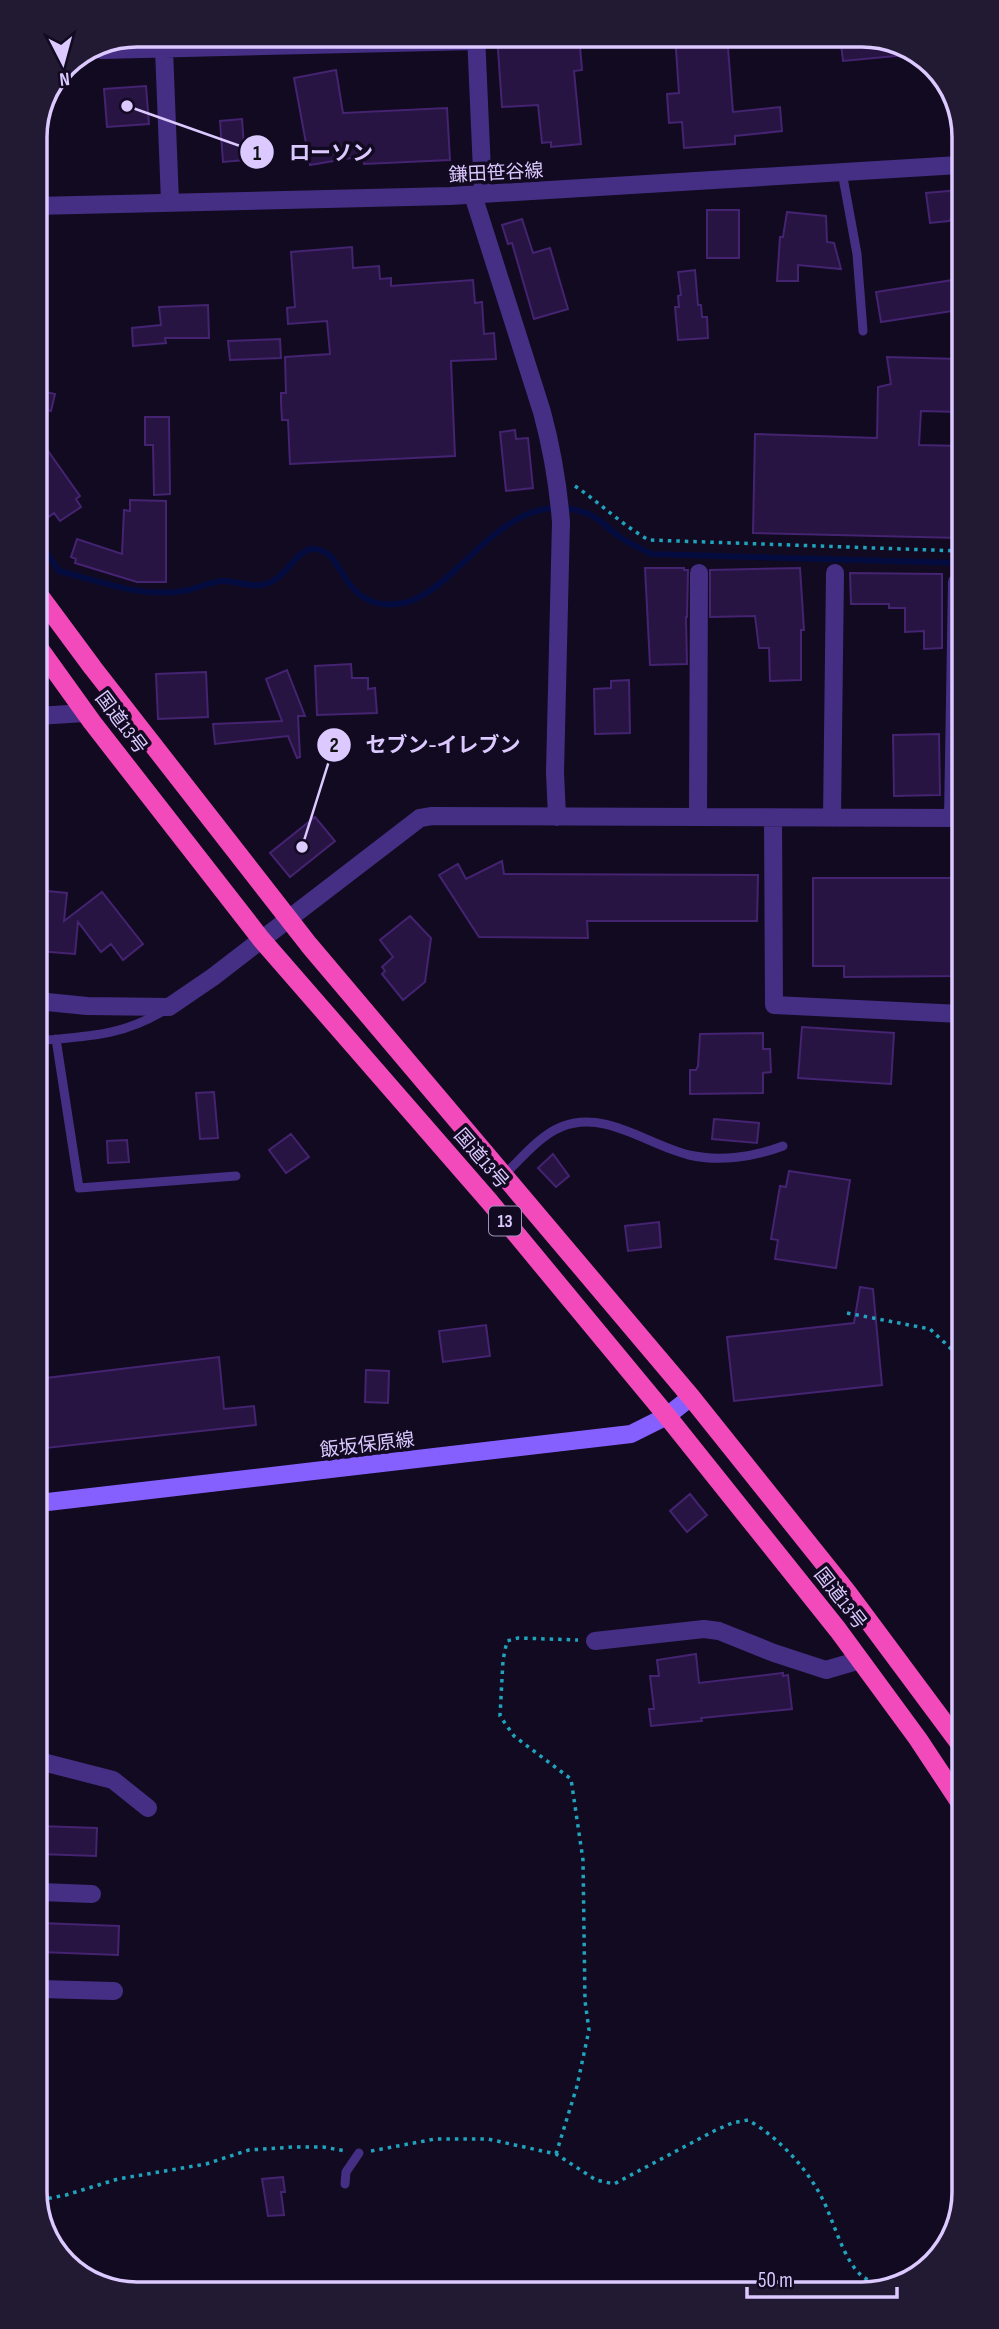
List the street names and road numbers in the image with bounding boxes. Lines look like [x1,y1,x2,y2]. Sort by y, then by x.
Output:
street label: 鎌田笹谷線 [448,160,544,187]
street label: 国道13号 [90,687,152,758]
street label: 国道13号 [449,1124,513,1194]
road number: 13 [489,1206,521,1236]
street label: 飯坂保原線 [319,1428,416,1463]
street label: 国道13号 [809,1564,871,1634]

